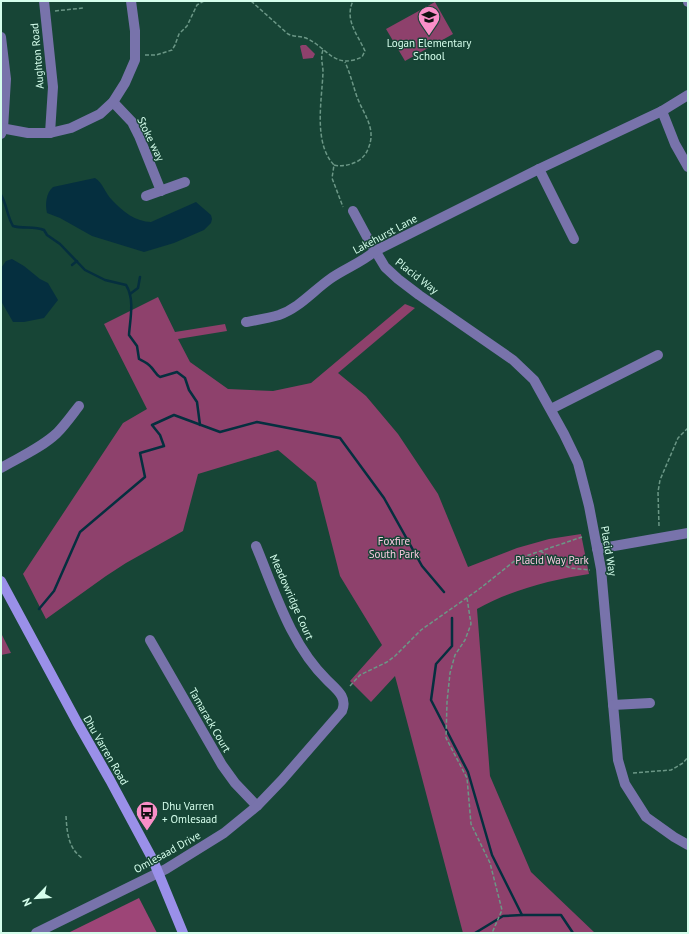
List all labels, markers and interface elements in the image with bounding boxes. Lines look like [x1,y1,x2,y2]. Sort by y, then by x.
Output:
school or university icon: Logan Elementary School [416,4,442,37]
street label: Aughton Road [27,22,47,90]
place label: Logan Elementary School [387,36,472,63]
street label: Stoke way [134,115,168,164]
street label: Lakehurst Lane [350,211,420,257]
street label: Placid Way [393,255,442,298]
street label: Placid Way [598,525,620,578]
park label: Foxfire South Park [369,534,420,561]
street label: Meadowridge Court [267,552,317,642]
park label: Placid Way Park [515,553,589,567]
street label: Tamarack Court [186,685,234,755]
street label: Dhu Varren Road [80,713,132,787]
bus stop icon: Dhu Varren + Omlesaad [134,799,160,832]
place label: Dhu Varren + Omlesaad [162,799,217,826]
street label: Omlesaad Drive [131,828,203,876]
north arrow [16,878,56,918]
text: N [19,896,35,908]

